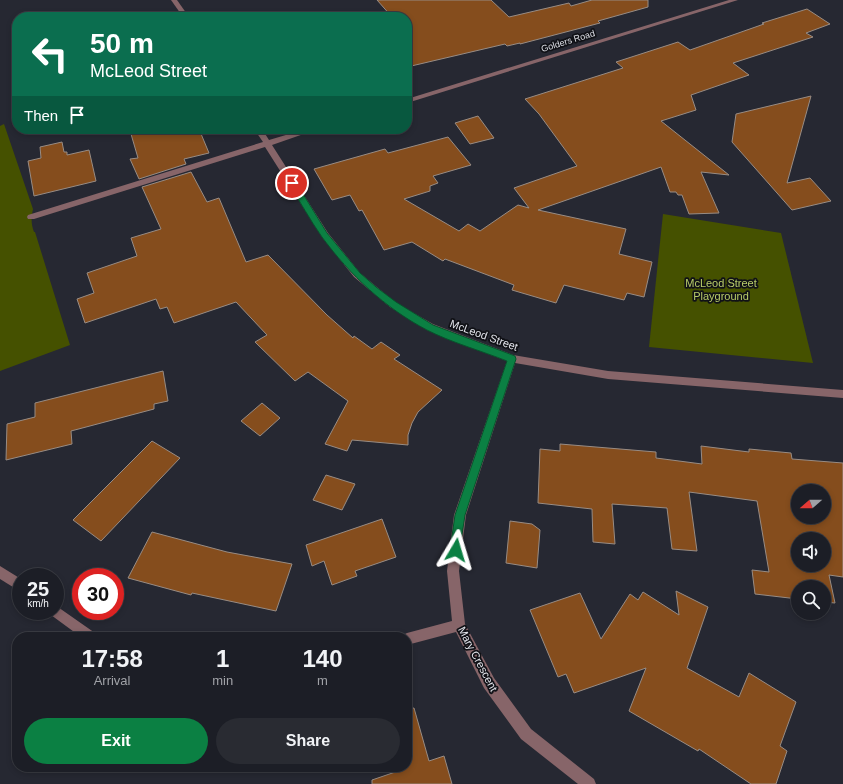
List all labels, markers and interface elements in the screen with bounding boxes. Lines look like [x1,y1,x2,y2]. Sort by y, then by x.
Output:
icon: left [24,28,76,80]
text: 50 m [90,28,154,59]
street label: Golders Road [540,28,596,54]
text: McLeod Street [90,61,207,81]
icon: arrive [66,104,88,126]
text: Then [24,107,58,124]
pin [275,166,309,200]
icon: arrive [281,172,303,194]
park label: McLeod Street Playground [685,277,757,302]
street label: McLeod Street [448,317,520,353]
north arrow [791,484,831,524]
map controls [791,484,831,620]
position arrow [435,529,477,571]
button: sound [791,532,831,572]
speed limit sign: 30 [72,568,124,620]
text: 25 [27,578,49,600]
button: search [791,580,831,620]
text: km/h [27,598,49,609]
street label: Mary Crescent [456,625,500,693]
text: 17:58 [81,645,143,672]
text: 1 [216,645,229,672]
text: 140 [303,645,343,672]
text: Arrival [94,673,131,688]
text: min [212,673,233,688]
text: m [317,673,328,688]
button: Exit [24,718,208,764]
button: Share [216,718,400,764]

